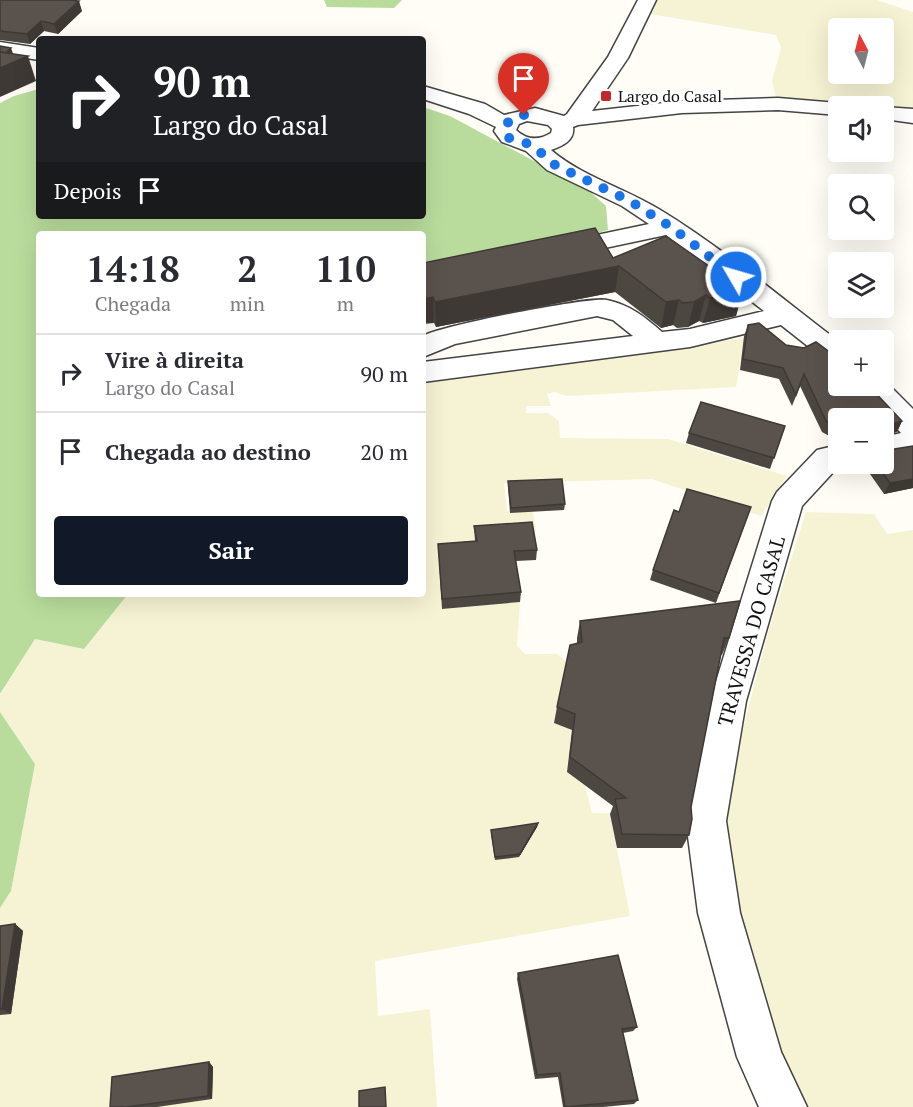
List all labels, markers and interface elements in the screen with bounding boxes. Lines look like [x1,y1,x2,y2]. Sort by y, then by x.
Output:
north arrow [828,18,894,84]
map controls [828,18,894,474]
text: 90 m [153,53,251,109]
pin [498,53,549,115]
icon: right [54,60,132,138]
icon: arrive [507,62,540,95]
place label: Largo do Casal [618,85,722,107]
marker: Largo do Casal [599,89,613,103]
button: sound [828,96,894,162]
text: Largo do Casal [153,107,328,143]
icon: arrive [133,174,166,207]
button: search [828,174,894,240]
text: Depois [54,176,121,205]
text: 14:18 [86,245,180,292]
text: 2 [237,245,258,292]
text: 110 [315,245,376,292]
position arrow [704,245,768,309]
button: layers [828,252,894,318]
text: Chegada [95,290,171,317]
text: min [230,290,265,317]
text: m [337,290,354,317]
button: + [828,330,894,396]
text: Vire à direita [105,345,244,374]
icon: right [54,357,87,390]
text: 90 m [360,359,408,388]
text: Largo do Casal [105,374,235,401]
button: − [828,408,894,474]
icon: arrive [54,435,87,468]
text: Chegada ao destino [105,437,311,466]
text: 20 m [360,437,408,466]
button: Sair [54,516,408,585]
street label: TRAVESSA DO CASAL [711,533,791,729]

